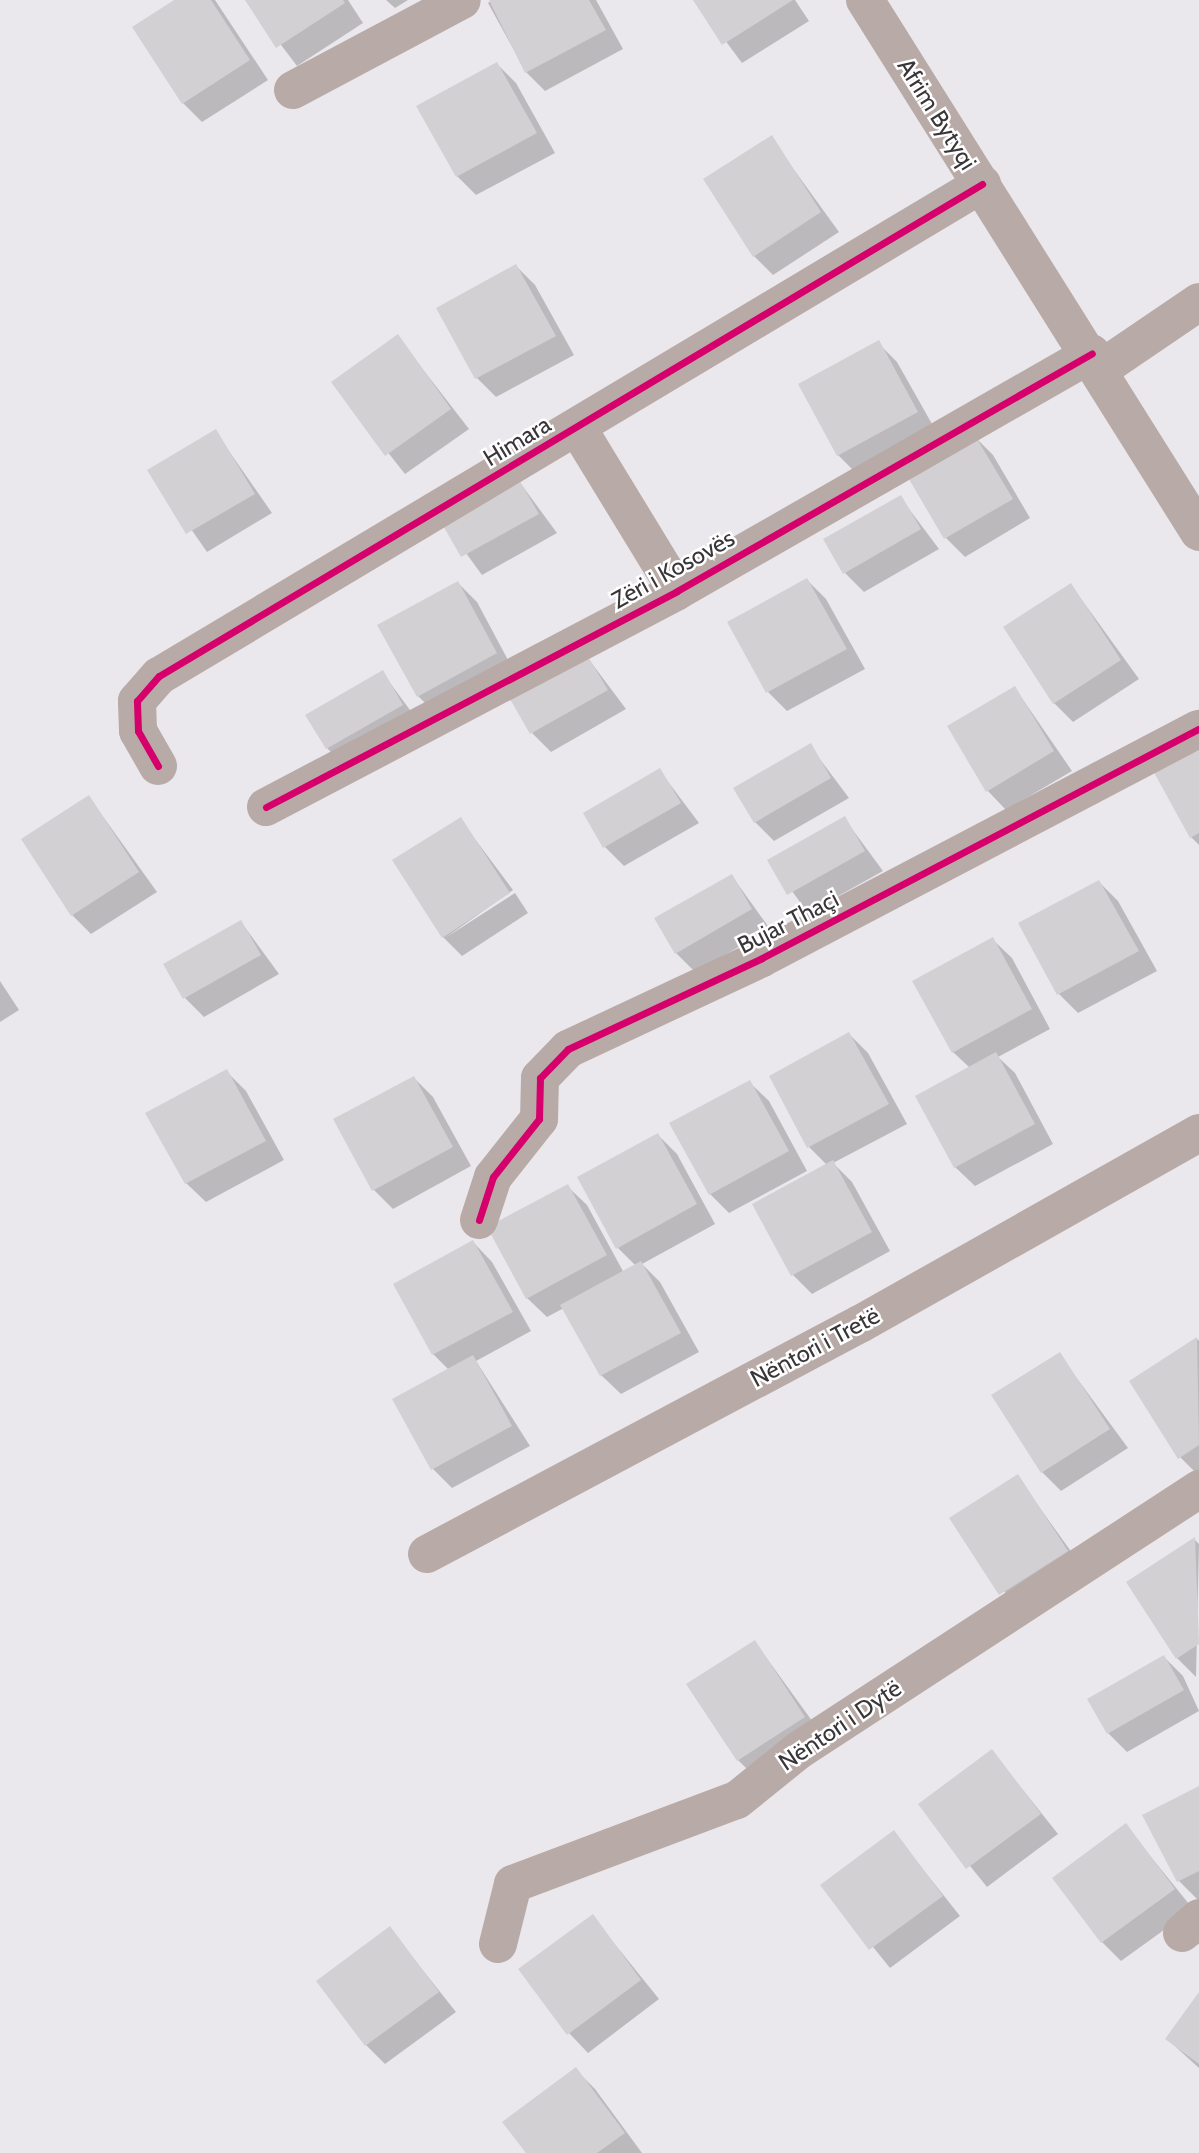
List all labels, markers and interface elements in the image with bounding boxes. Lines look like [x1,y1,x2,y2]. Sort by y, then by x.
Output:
street label: Afrim Bytyqi [891,53,983,175]
street label: Himara [478,410,556,472]
street label: Zëri i Kosovës [607,523,739,615]
street label: Bujar Thaçi [733,884,843,960]
street label: Nëntori i Tretë [745,1301,885,1393]
street label: Nëntori i Dytë [773,1673,907,1777]

